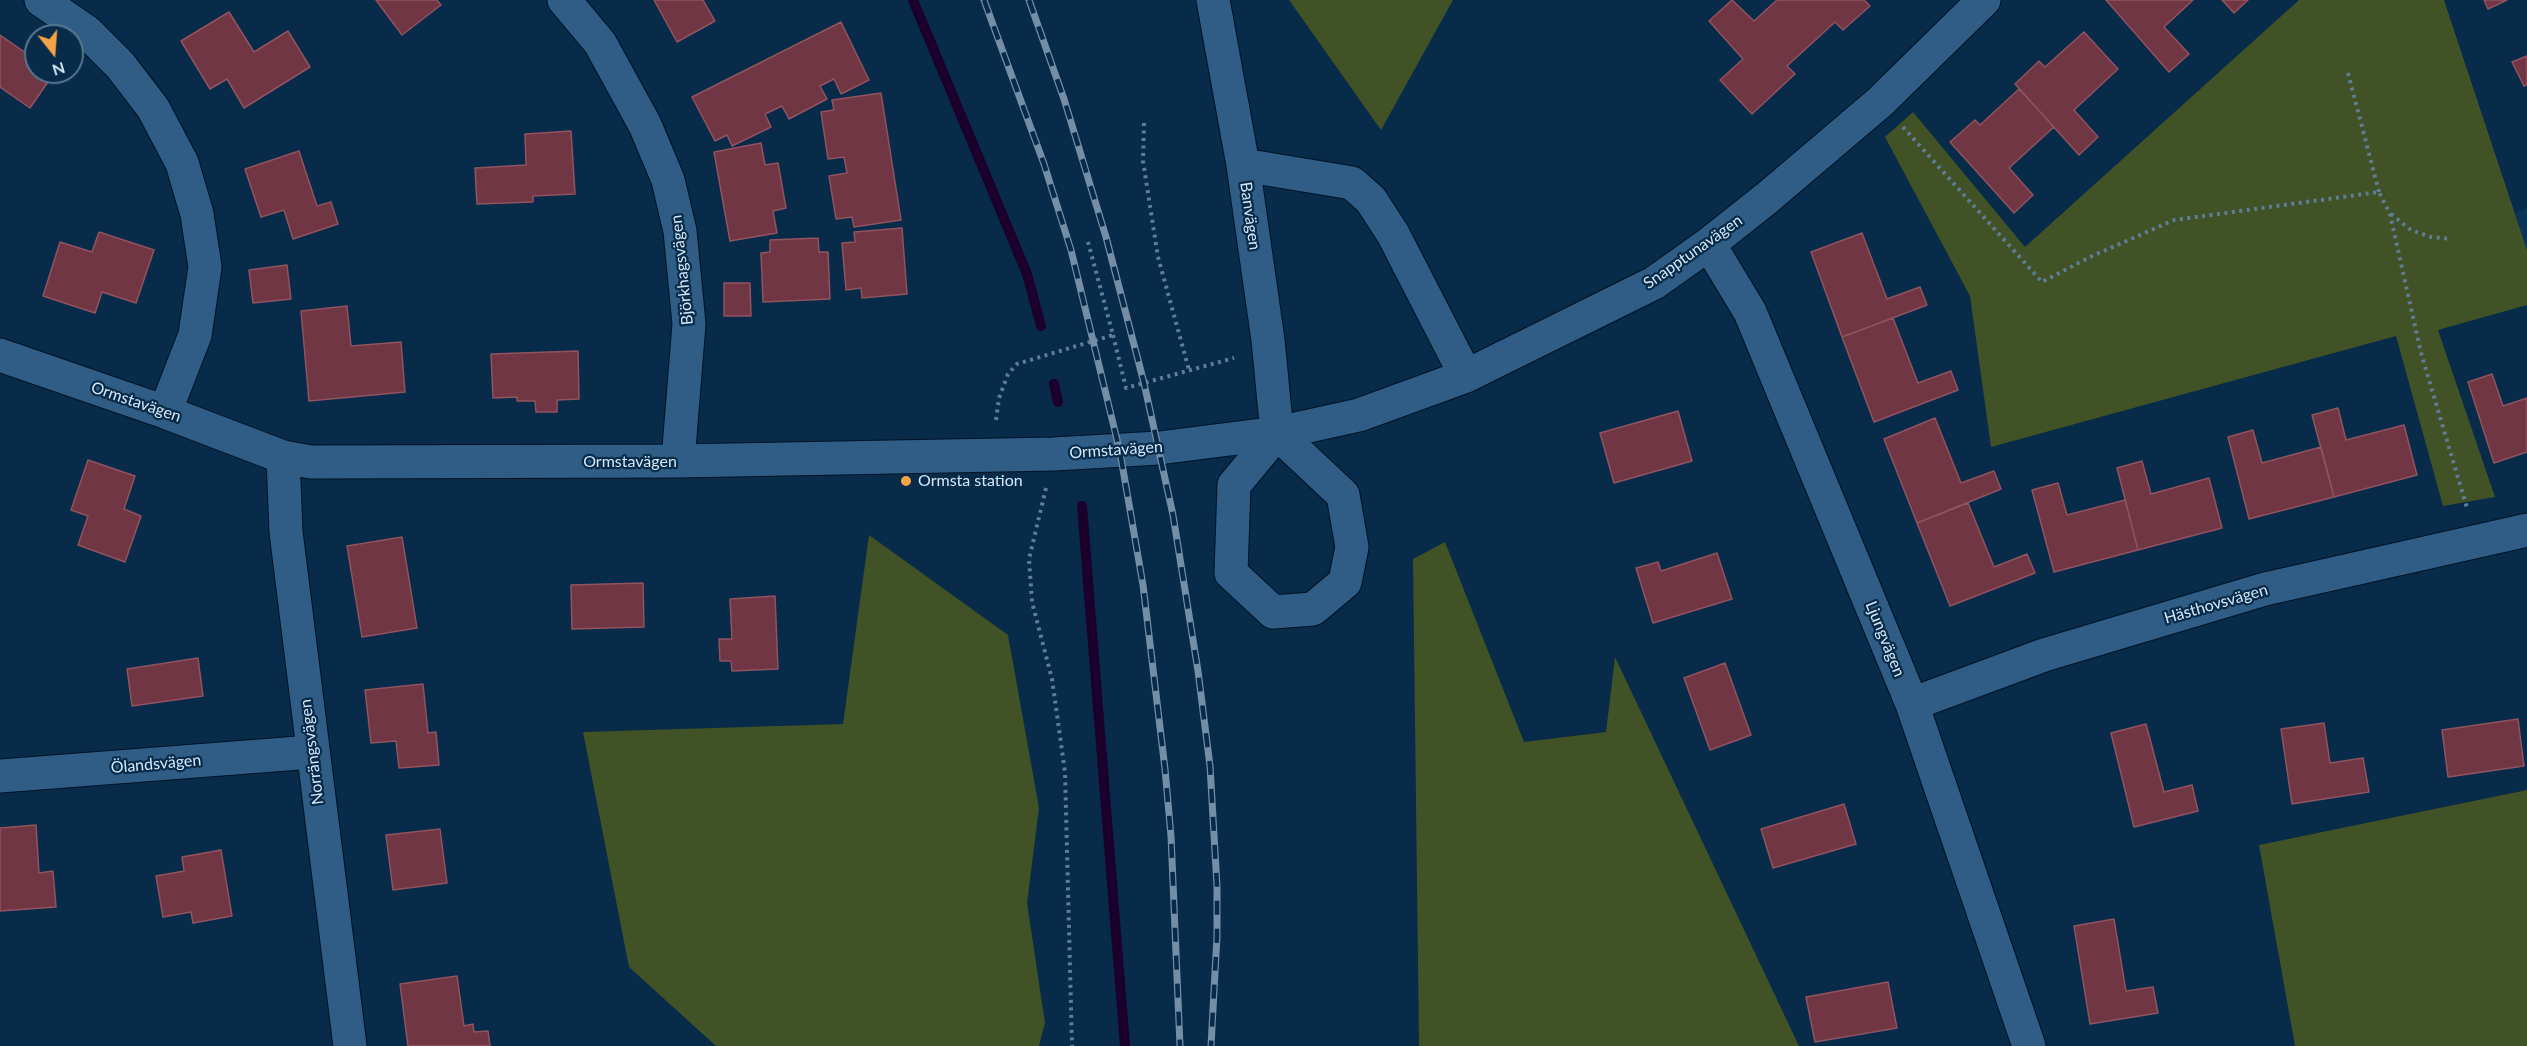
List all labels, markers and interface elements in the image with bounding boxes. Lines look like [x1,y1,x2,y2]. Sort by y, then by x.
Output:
north arrow [24,24,84,84]
text: N [50,59,68,81]
street label: Banvägen [1236,181,1264,251]
street label: Snapptunavägen [1640,211,1746,293]
street label: Björkhagsvägen [667,214,697,326]
street label: Ormstavägen [89,378,183,426]
street label: Ormstavägen [1069,437,1163,463]
street label: Ormstavägen [583,452,677,472]
place label: Ormsta station [918,471,1023,491]
marker: Ormsta station [899,474,913,488]
street label: Hästhovsvägen [2162,580,2270,628]
street label: Ljungvägen [1861,598,1909,680]
street label: Norrängsvägen [296,698,328,806]
street label: Ölandsvägen [110,750,202,778]

